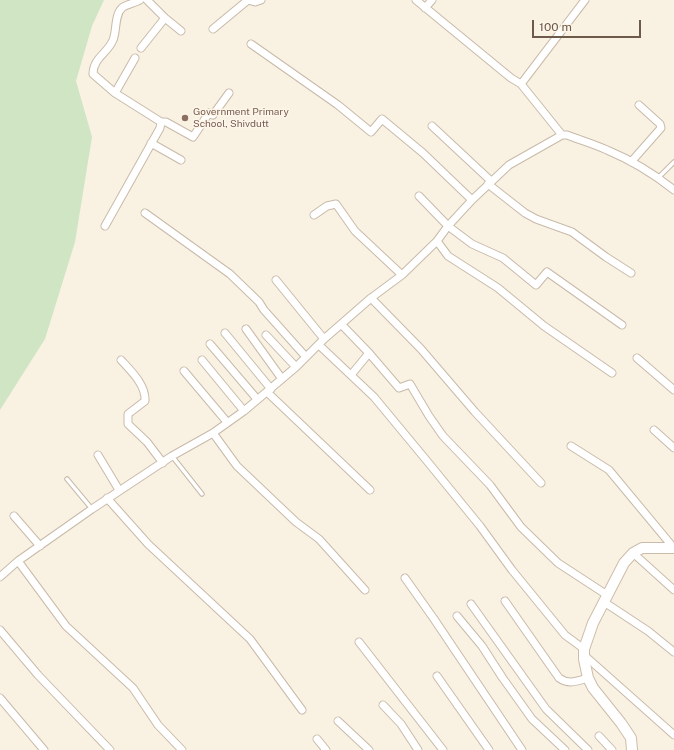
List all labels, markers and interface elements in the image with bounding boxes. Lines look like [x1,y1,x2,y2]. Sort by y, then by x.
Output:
scale bar [534,12,643,38]
text: 100 m [539,20,572,34]
place label: Government Primary School, Shivdutt [193,106,289,130]
marker: Government Primary School, Shivdutt [180,113,190,123]

